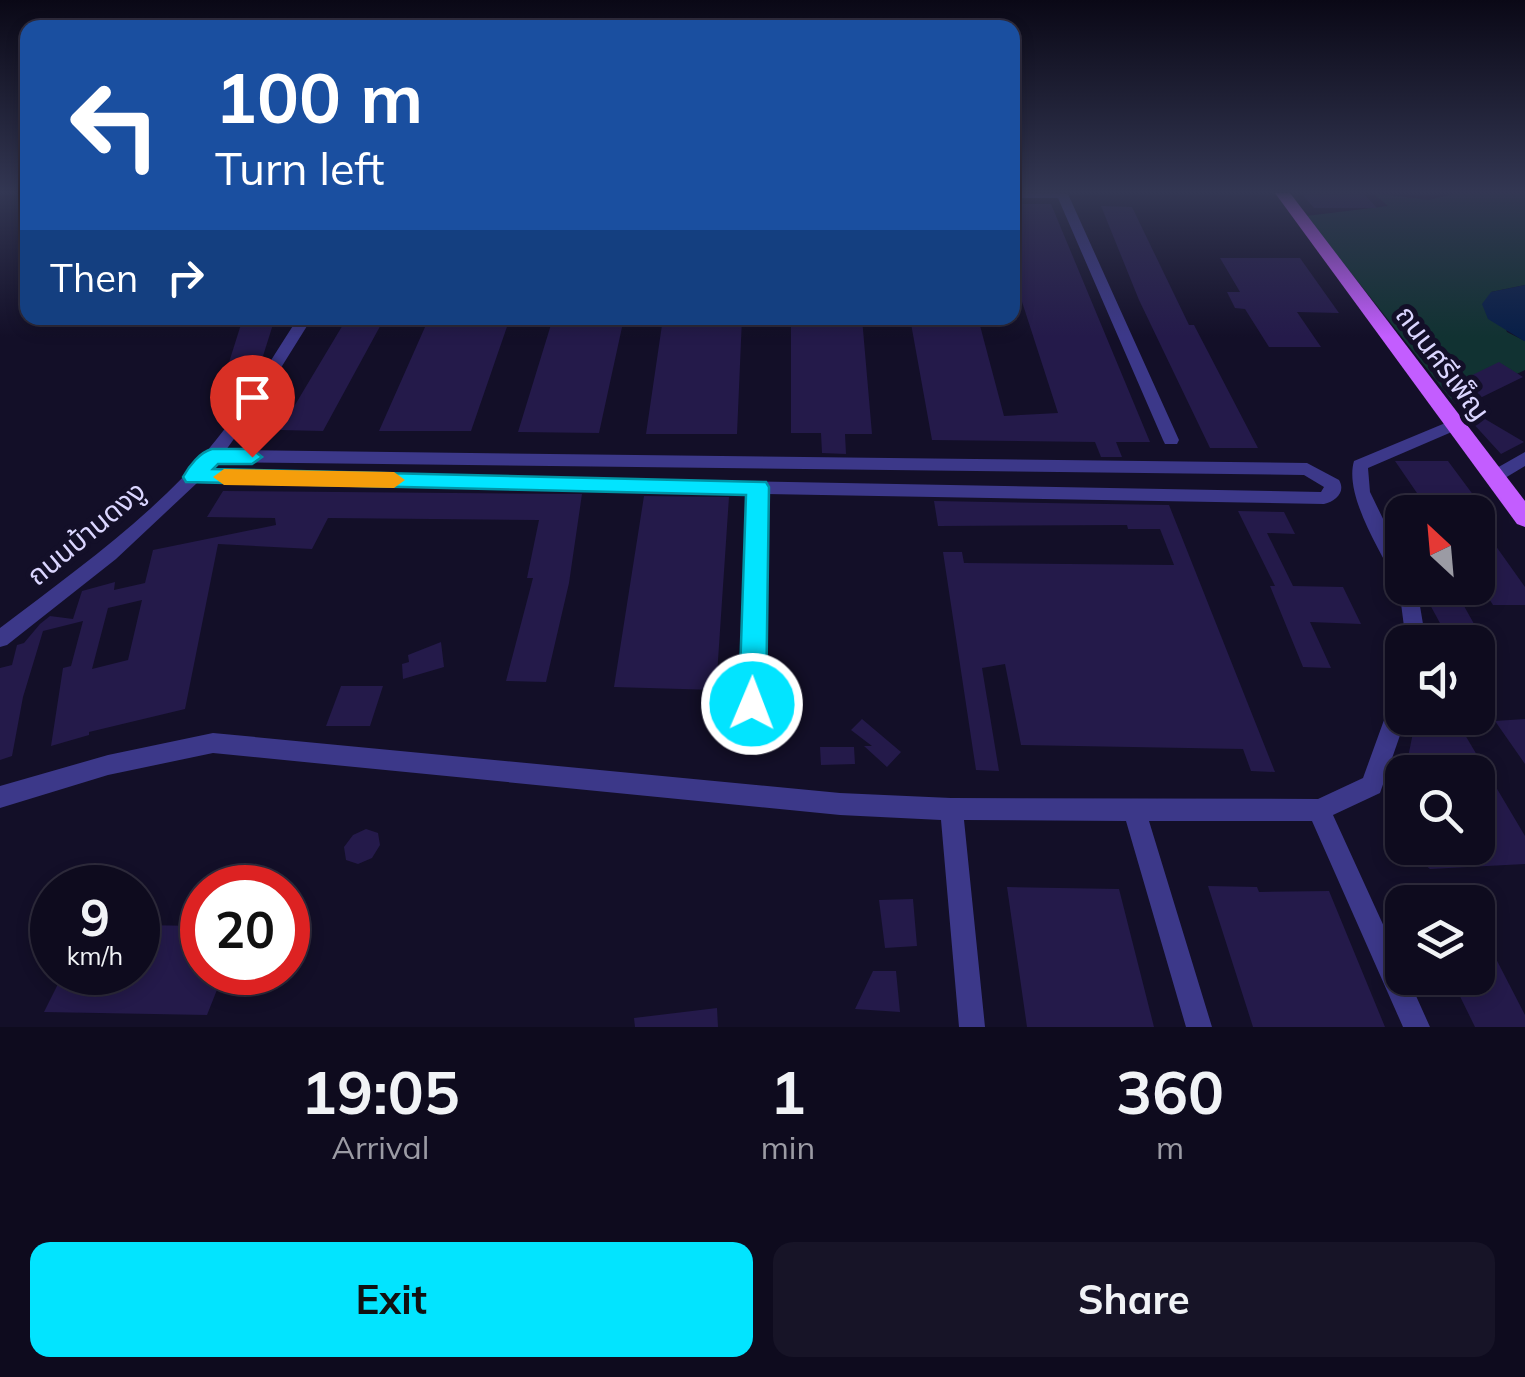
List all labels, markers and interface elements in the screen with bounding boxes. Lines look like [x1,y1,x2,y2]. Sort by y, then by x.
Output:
text: 100 m [215,53,423,141]
icon: left [50,60,180,190]
text: Turn left [215,140,384,196]
icon: right [158,250,213,305]
text: Then [50,254,138,302]
street label: ถนนศรีเพ็ญ [1389,298,1498,427]
pin [210,355,295,458]
icon: arrive [225,370,280,425]
street label: ถนนบ้านดงงู [19,473,153,593]
north arrow [1385,495,1495,605]
map controls [1385,495,1495,995]
button: sound [1385,625,1495,735]
position arrow [700,652,804,756]
button: search [1385,755,1495,865]
speed limit sign: 20 [180,865,310,995]
button: layers [1385,885,1495,995]
text: 9 [80,886,110,949]
text: km/h [67,940,123,971]
text: 19:05 [301,1054,460,1129]
text: 1 [770,1054,806,1129]
text: 360 [1116,1054,1224,1129]
text: Arrival [331,1127,429,1167]
text: min [761,1127,815,1167]
text: m [1156,1127,1184,1167]
button: Exit [30,1242,753,1357]
button: Share [773,1242,1495,1357]

